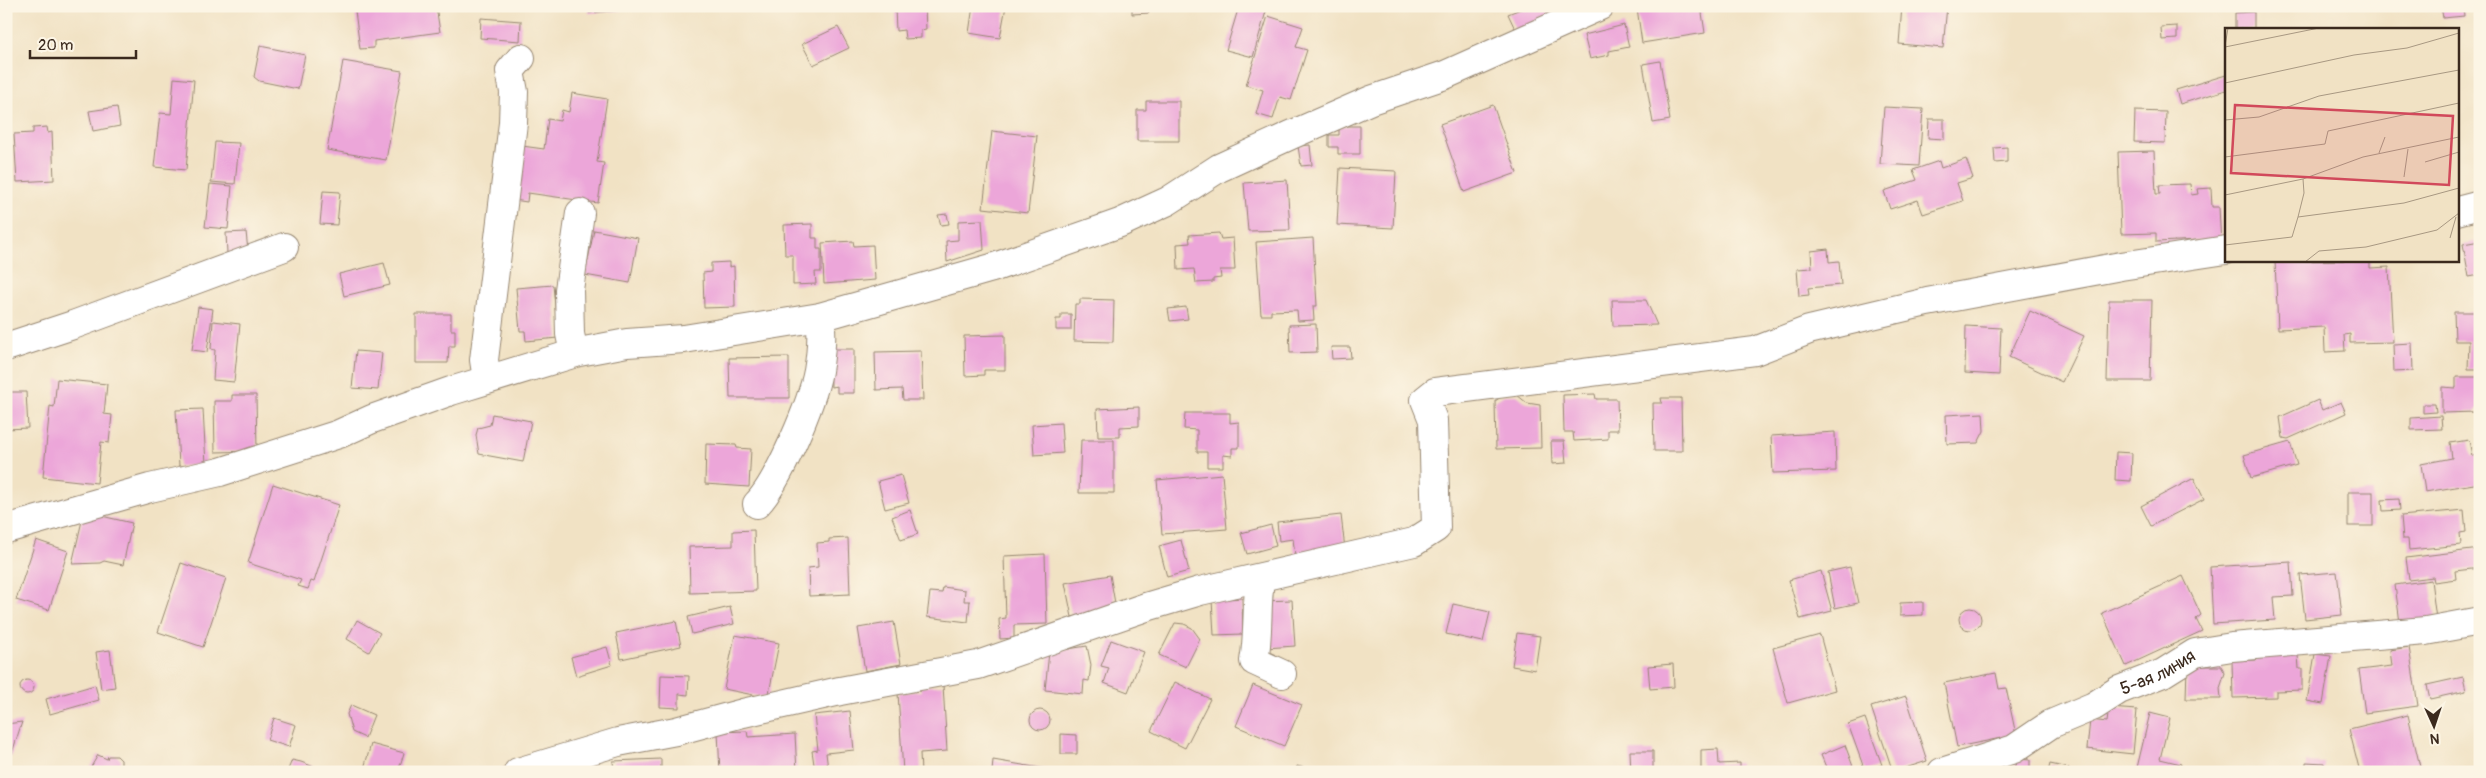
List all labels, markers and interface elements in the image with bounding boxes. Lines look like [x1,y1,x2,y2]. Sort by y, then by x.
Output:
scale bar [30,28,136,60]
inset map [2225,28,2458,261]
text: 20 m [38,36,73,55]
street label: 5-ая линия [2117,645,2200,701]
north arrow [2408,700,2458,750]
text: N [2429,730,2440,747]

